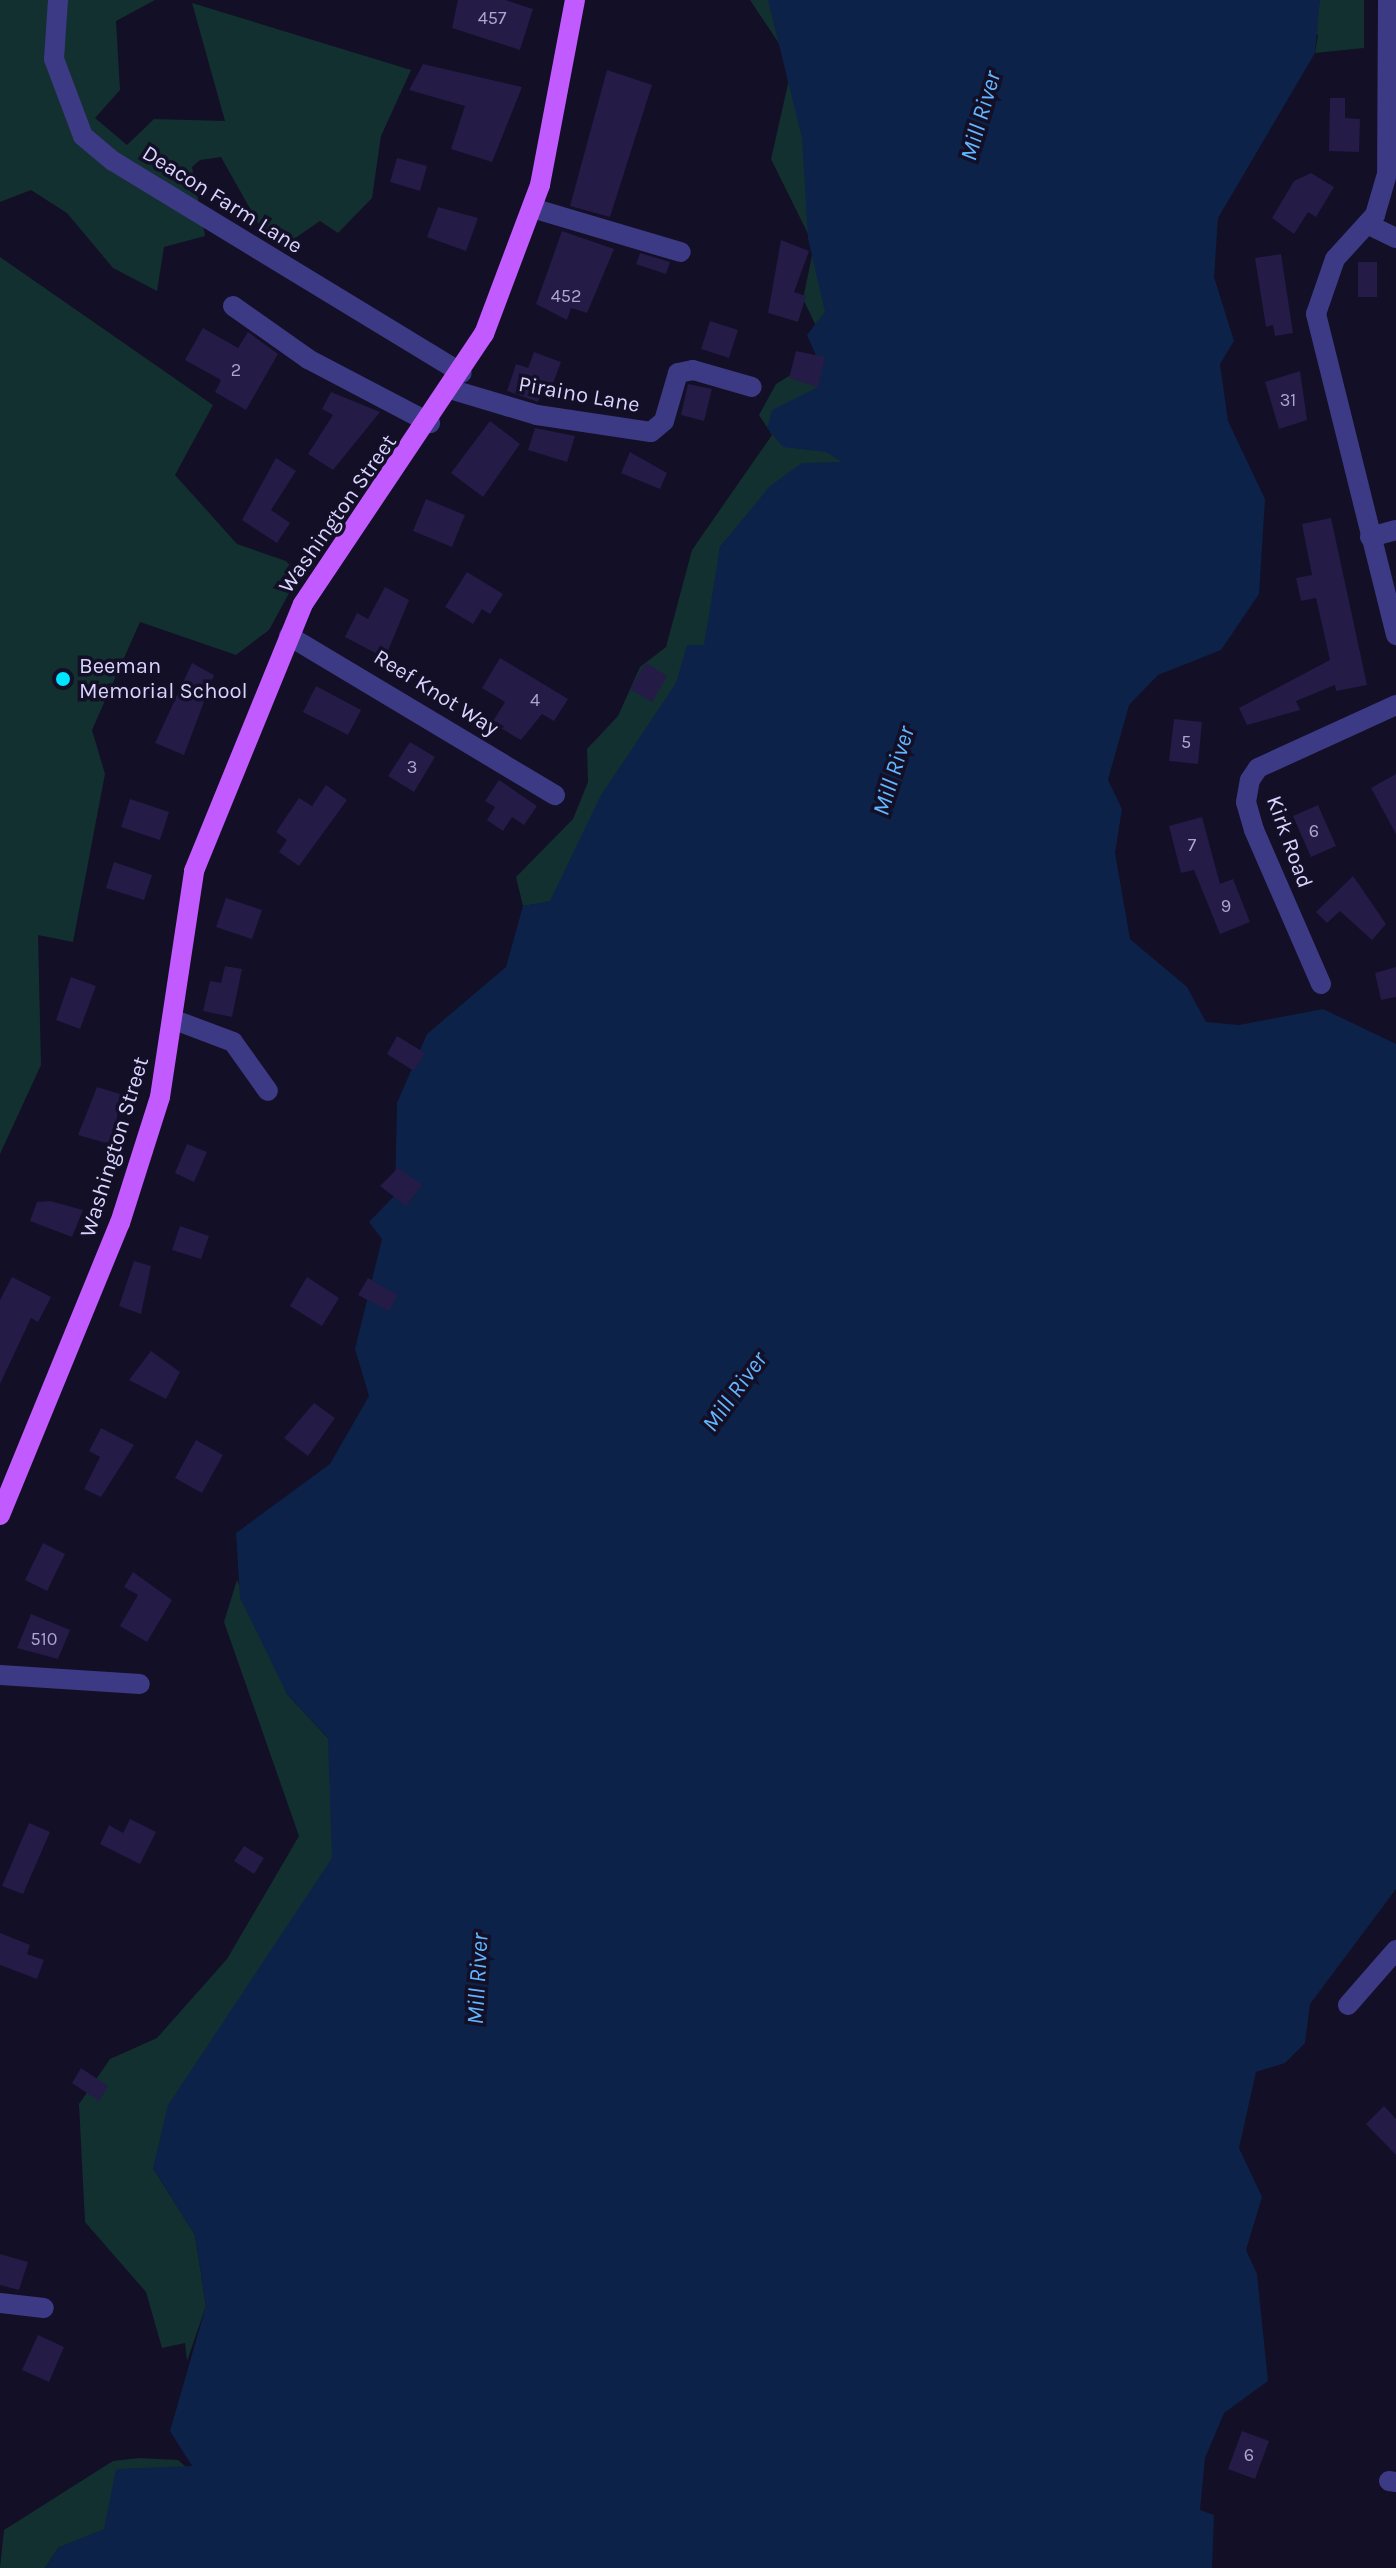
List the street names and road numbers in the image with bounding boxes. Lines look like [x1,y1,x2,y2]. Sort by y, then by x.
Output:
street label: Deacon Farm Lane [137,140,307,260]
street label: Piraino Lane [516,371,642,419]
street label: Washington Street [273,430,403,598]
street label: Reef Knot Way [369,644,503,742]
street label: Kirk Road [1260,792,1318,892]
street label: Washington Street [75,1054,155,1240]

